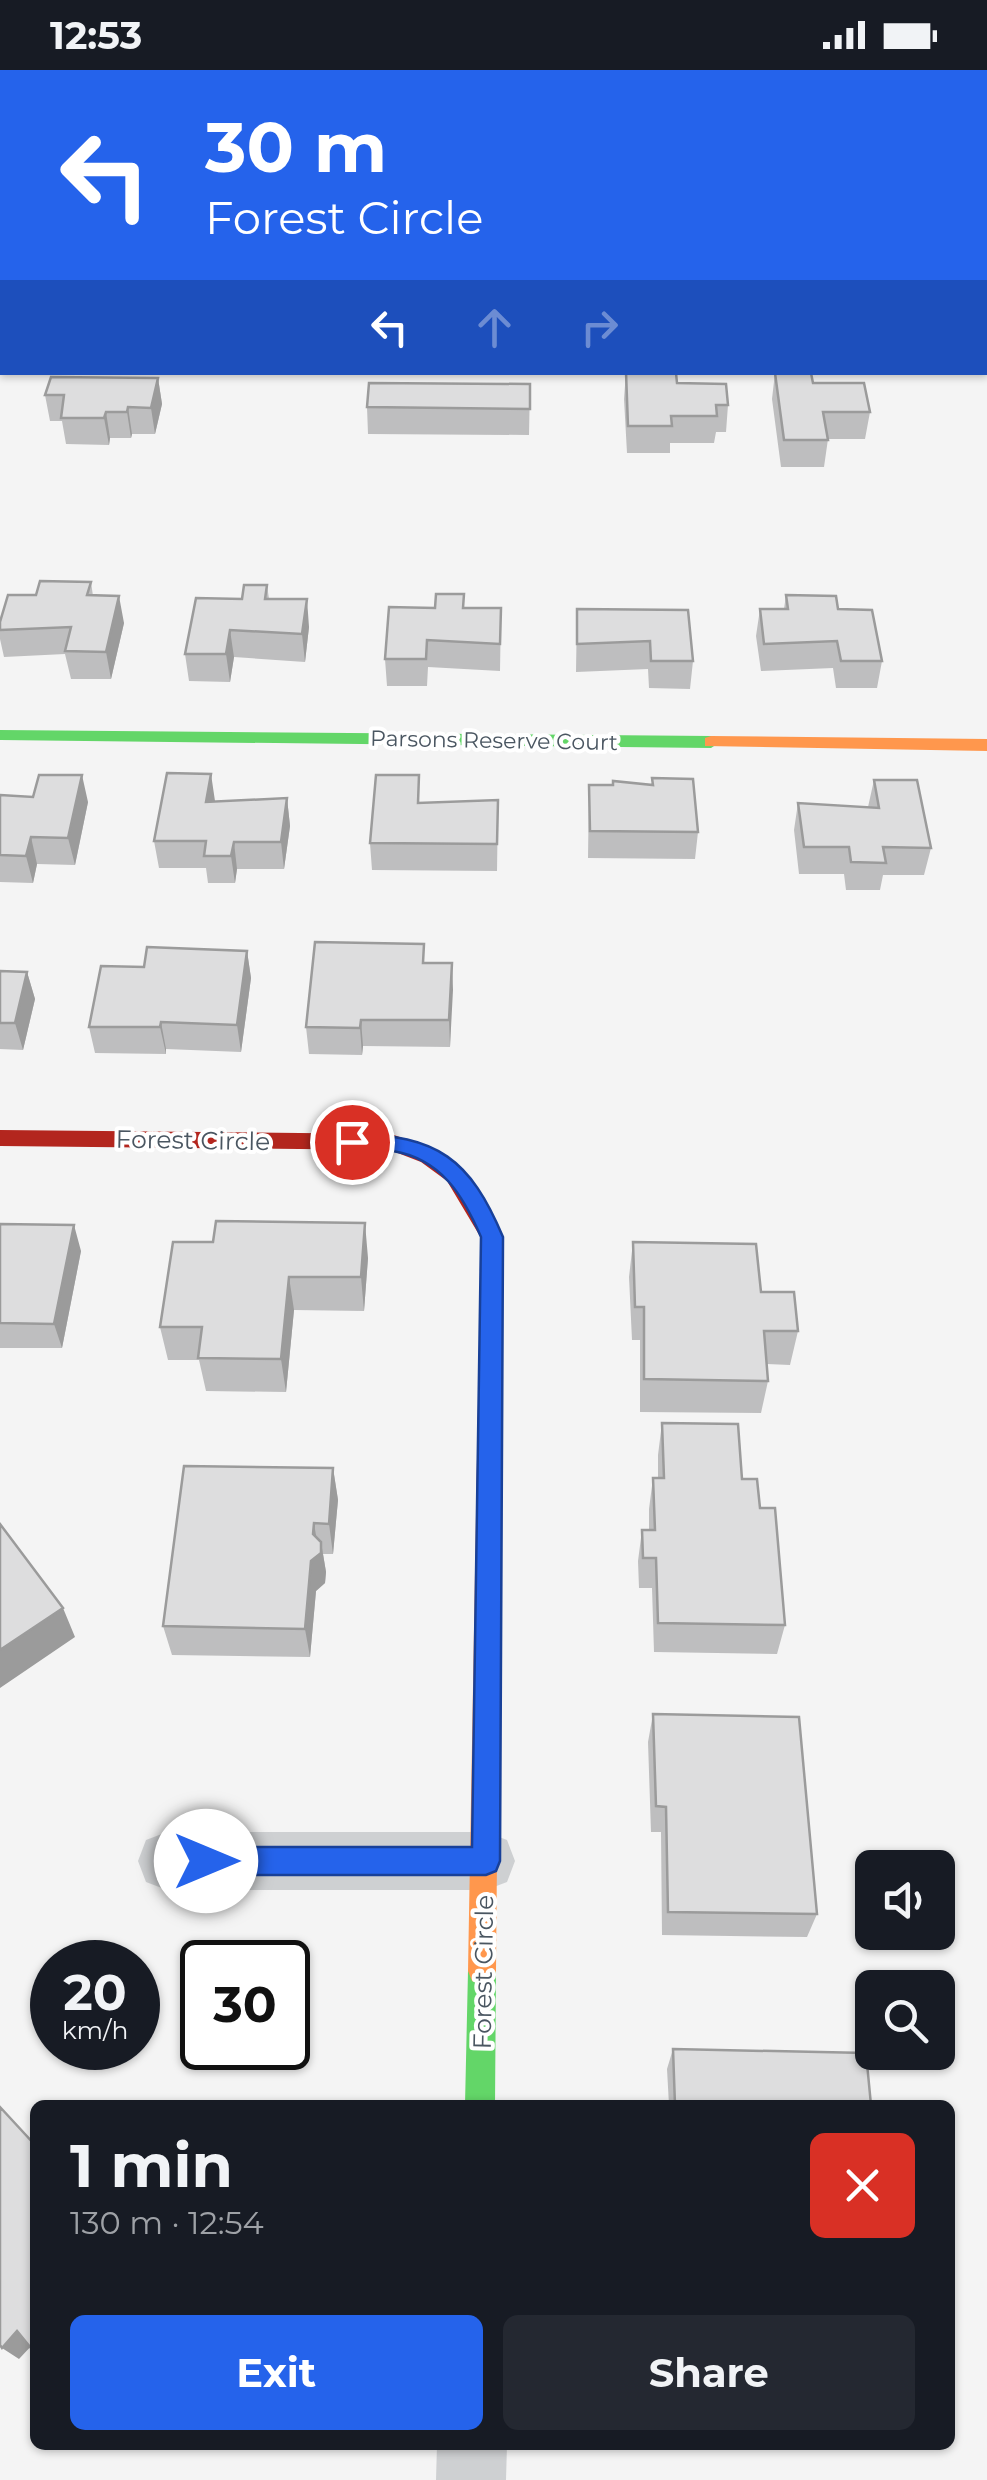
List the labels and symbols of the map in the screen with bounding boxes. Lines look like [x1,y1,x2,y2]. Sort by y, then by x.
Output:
street label: Parsons Reserve Court [370,725,618,756]
pin [310,1100,395,1185]
street label: Forest Circle [115,1124,271,1156]
position arrow [154,1809,258,1913]
street label: Forest Circle [467,1894,499,2050]
speed limit sign: 30 [180,1940,310,2070]

